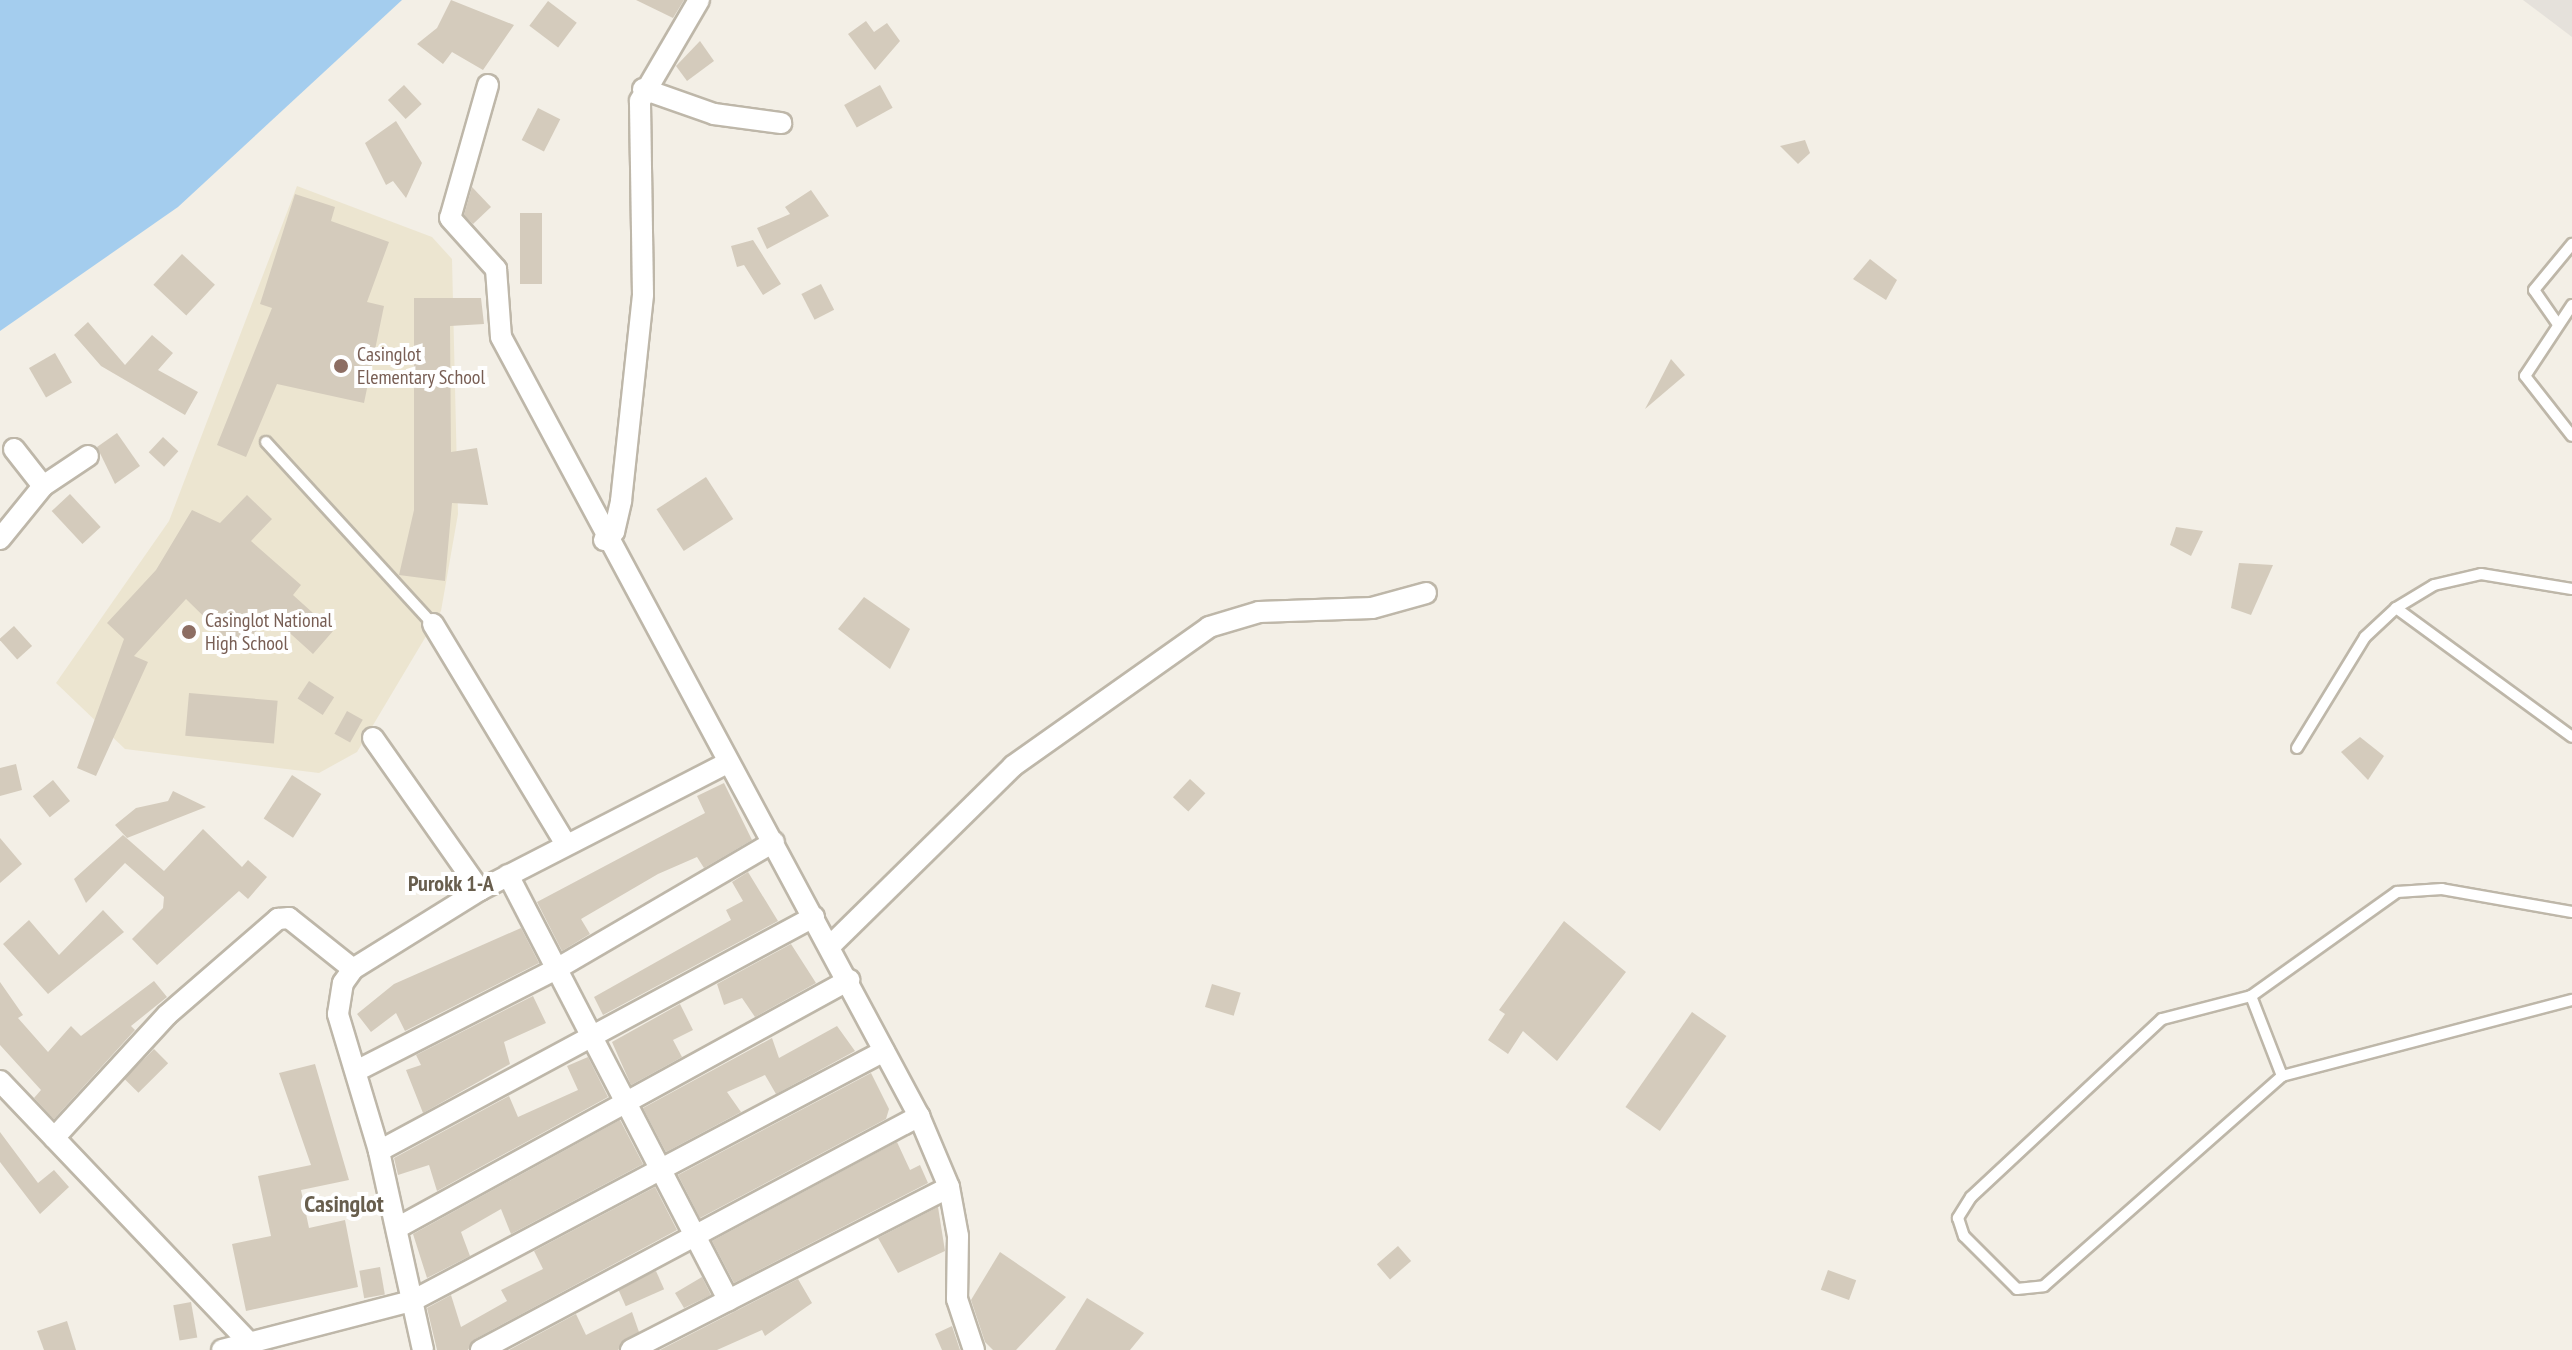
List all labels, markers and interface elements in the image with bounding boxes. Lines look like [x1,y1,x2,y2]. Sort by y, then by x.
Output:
place label: Casinglot Elementary School [357,342,486,389]
marker: Casinglot Elementary School [332,357,350,375]
place label: Casinglot National High School [205,608,332,655]
marker: Casinglot National High School [180,623,198,641]
district label: Purokk 1-A [408,871,494,897]
district label: Casinglot [304,1190,384,1218]

